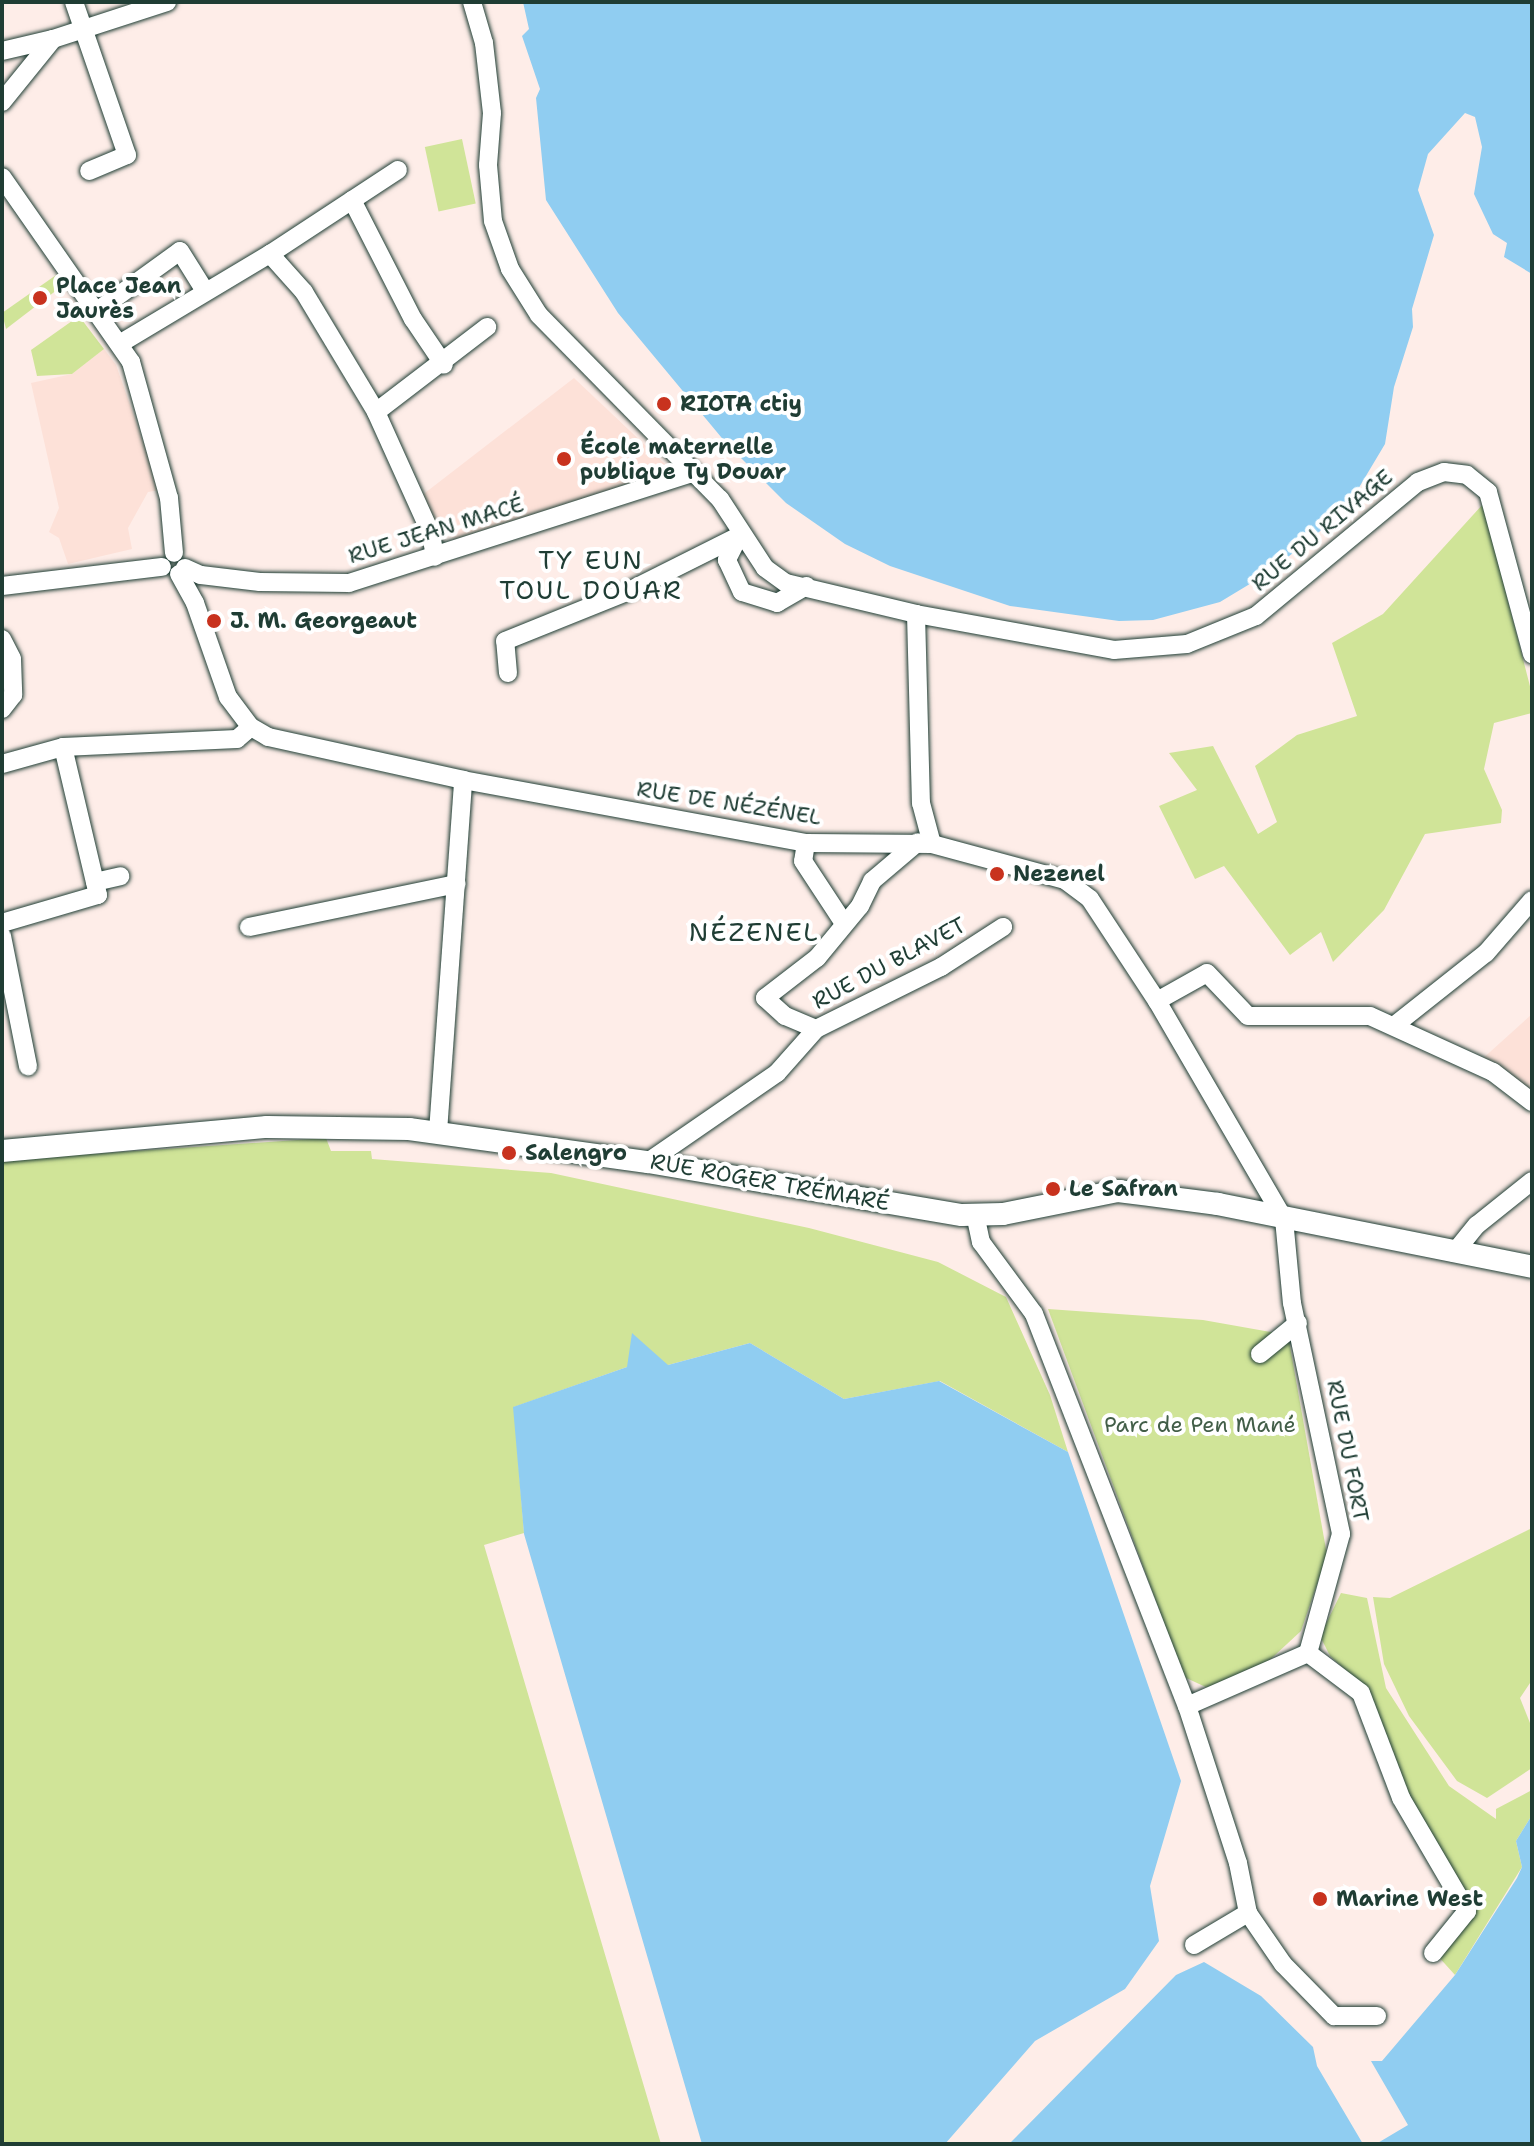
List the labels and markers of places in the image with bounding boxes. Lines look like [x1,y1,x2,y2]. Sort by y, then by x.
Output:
place label: Place Jean Jaurès [56,272,181,324]
marker: Place Jean Jaurès [31,289,49,307]
place label: RIOTA ctiy [680,391,802,417]
marker: RIOTA ctiy [655,395,673,413]
place label: École maternelle publique Ty Douar [580,433,786,484]
marker: École maternelle publique Ty Douar [555,450,573,468]
place label: J. M. Georgeaut [230,608,417,634]
marker: J. M. Georgeaut [205,612,223,630]
place label: Nezenel [1013,861,1105,887]
marker: Nezenel [988,865,1006,883]
place label: Salengro [525,1140,627,1166]
marker: Salengro [500,1144,518,1162]
place label: Le Safran [1069,1176,1178,1202]
marker: Le Safran [1044,1180,1062,1198]
place label: Marine West [1336,1886,1483,1912]
marker: Marine West [1311,1890,1329,1908]

